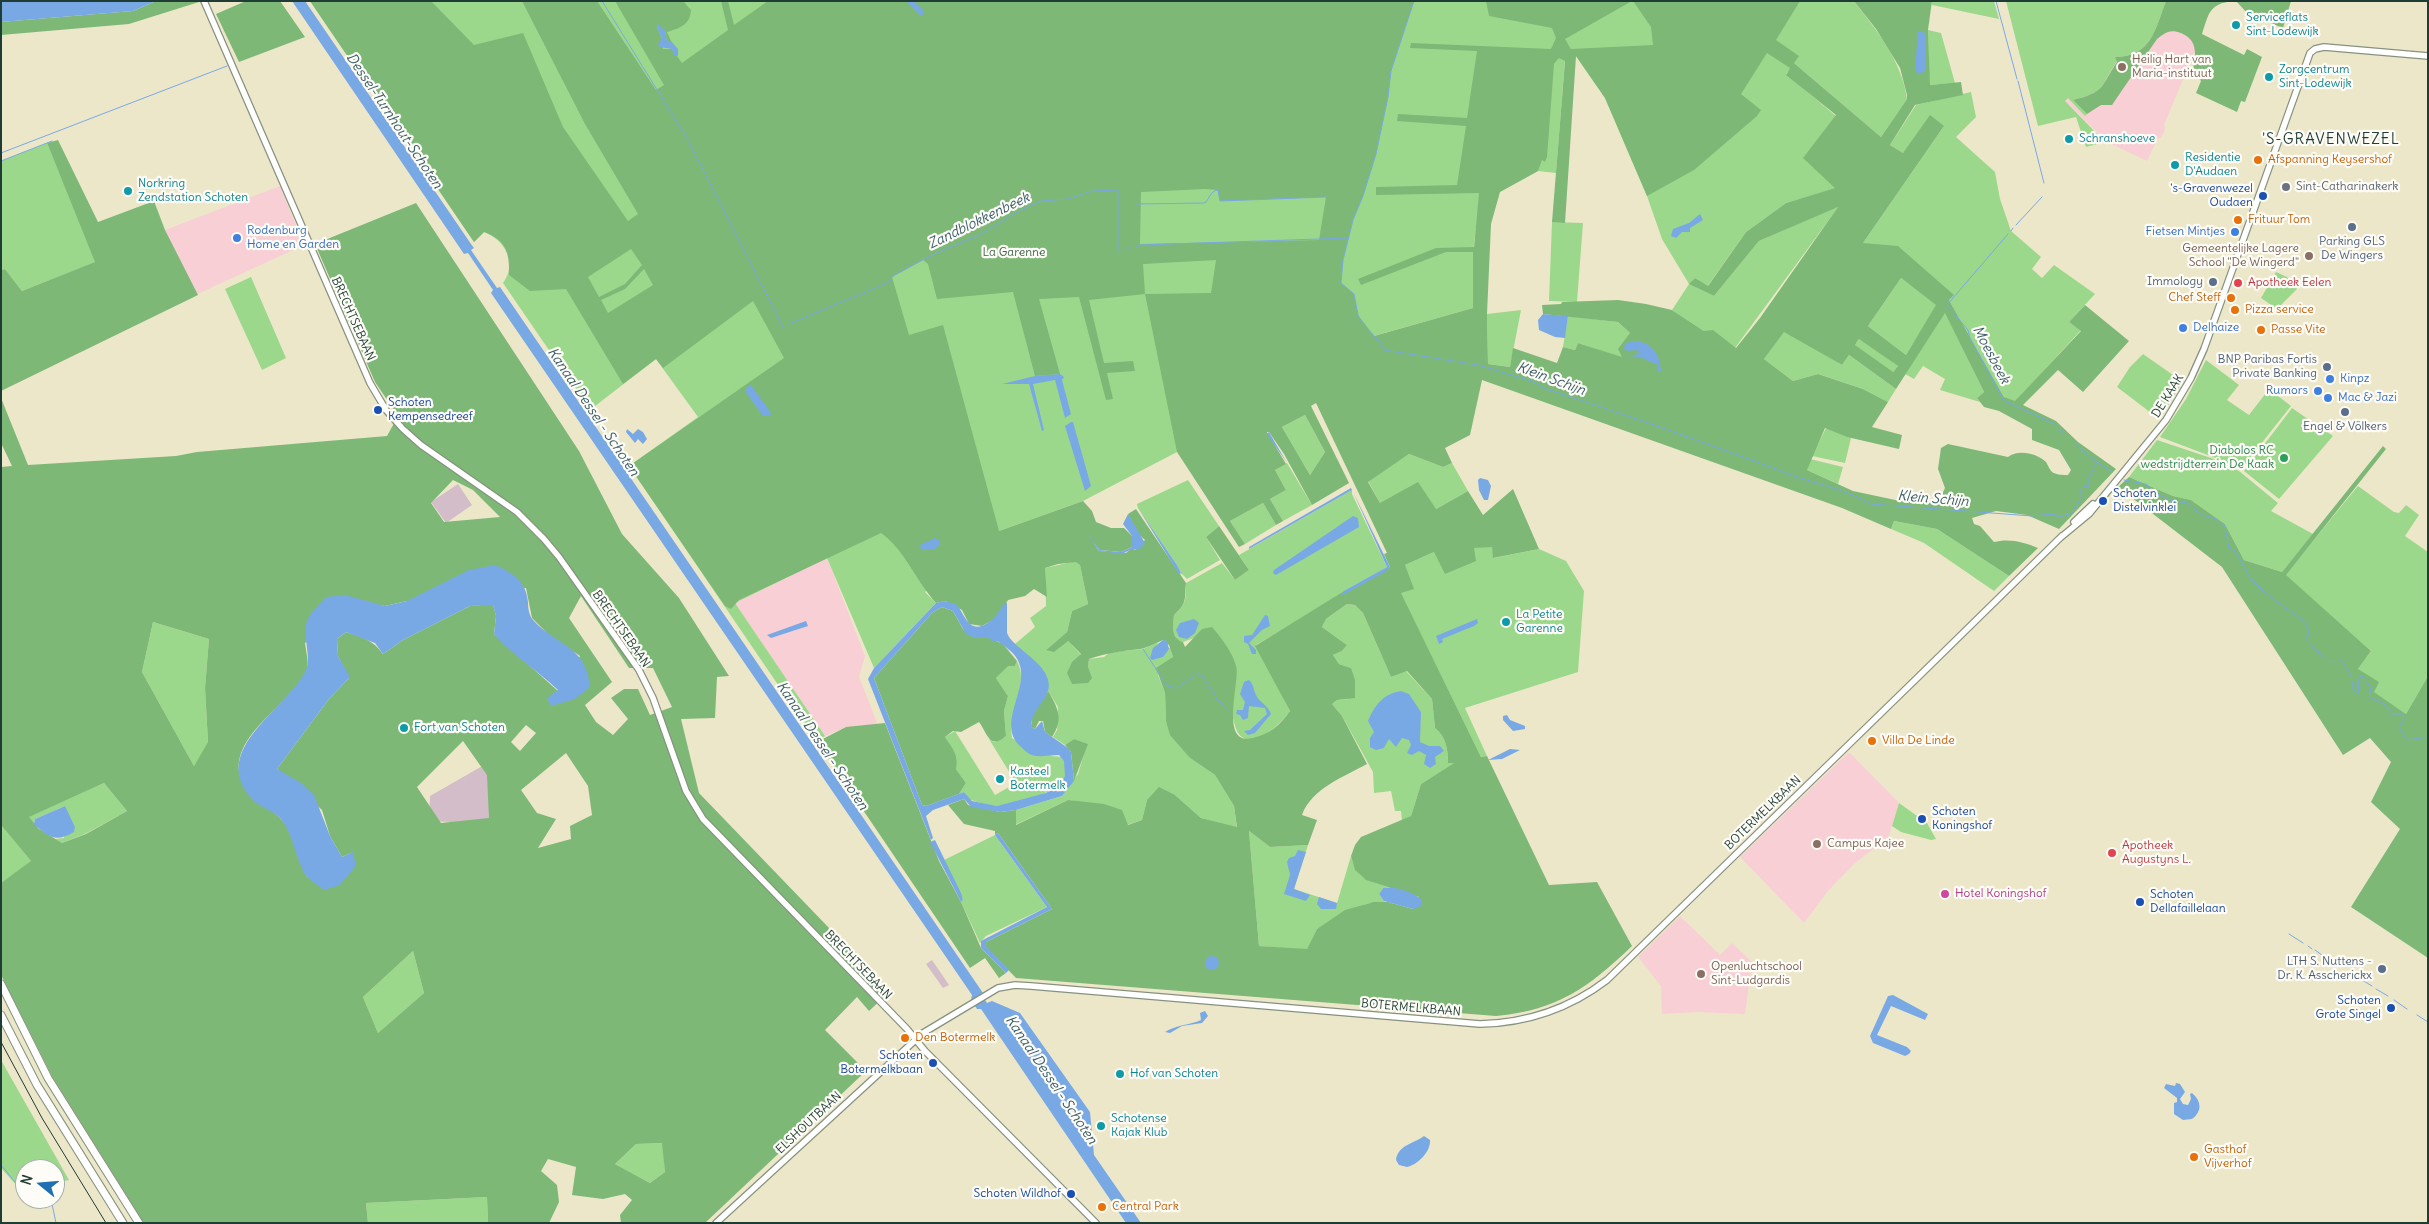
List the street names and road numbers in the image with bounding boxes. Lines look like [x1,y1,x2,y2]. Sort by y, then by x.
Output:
street label: BRECHTSEBAAN [328,275,378,363]
street label: DE KAAK [2149,372,2187,420]
street label: BRECHTSEBAAN [589,588,653,670]
street label: BOTERMELKBAAN [1722,773,1804,853]
street label: BRECHTSEBAAN [821,928,895,1002]
street label: BOTERMELKBAAN [1361,996,1461,1020]
street label: ELSHOUTBAAN [773,1089,845,1157]

